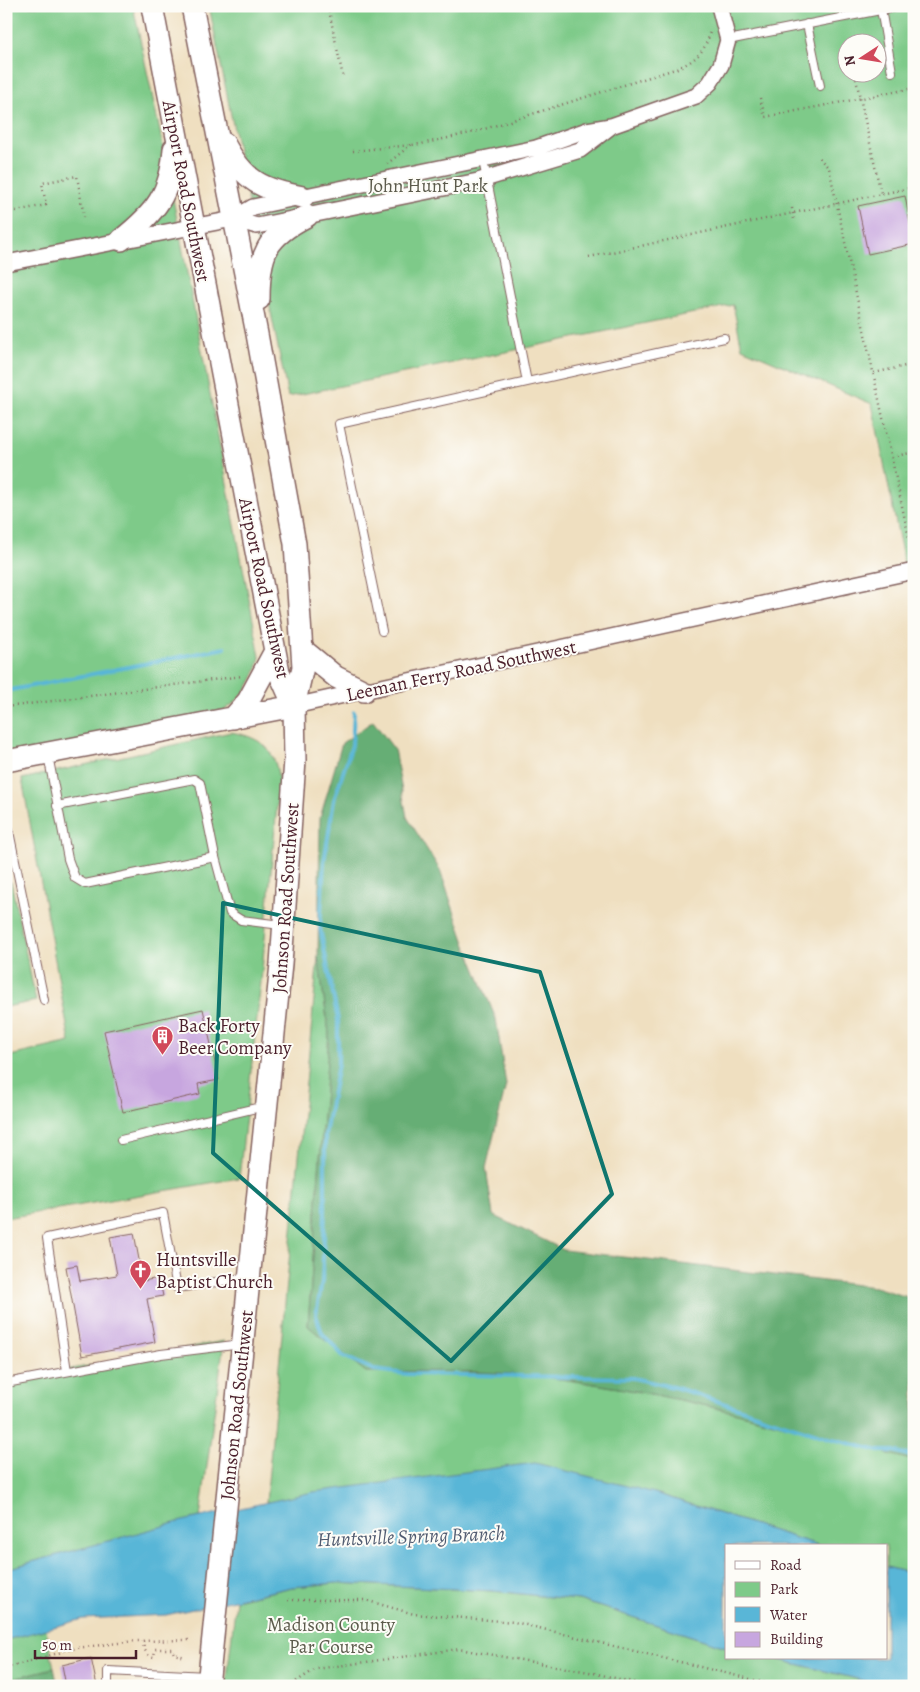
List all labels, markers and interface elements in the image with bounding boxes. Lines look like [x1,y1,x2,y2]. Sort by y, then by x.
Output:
north arrow [838,32,888,82]
text: N [839,54,860,68]
street label: Airport Road Southwest [155,97,216,284]
park label: John Hunt Park [368,173,489,199]
street label: Airport Road Southwest [232,494,296,681]
street label: Leeman Ferry Road Southwest [344,634,578,708]
street label: Johnson Road Southwest [266,802,306,994]
place label: Back Forty Beer Company [178,1013,292,1061]
building icon: Back Forty Beer Company [150,1024,174,1055]
place label: Huntsville Baptist Church [156,1247,273,1295]
church icon: Huntsville Baptist Church [128,1258,152,1289]
street label: Johnson Road Southwest [214,1309,260,1501]
water label: Huntsville Spring Branch [317,1520,505,1553]
legend [725,1544,888,1660]
text: Road [770,1555,802,1575]
text: Park [770,1579,799,1599]
text: Water [769,1605,807,1625]
park label: Madison County Par Course [267,1612,396,1660]
scale bar [35,1627,136,1659]
text: Building [770,1629,823,1649]
text: 50 m [42,1635,72,1655]

